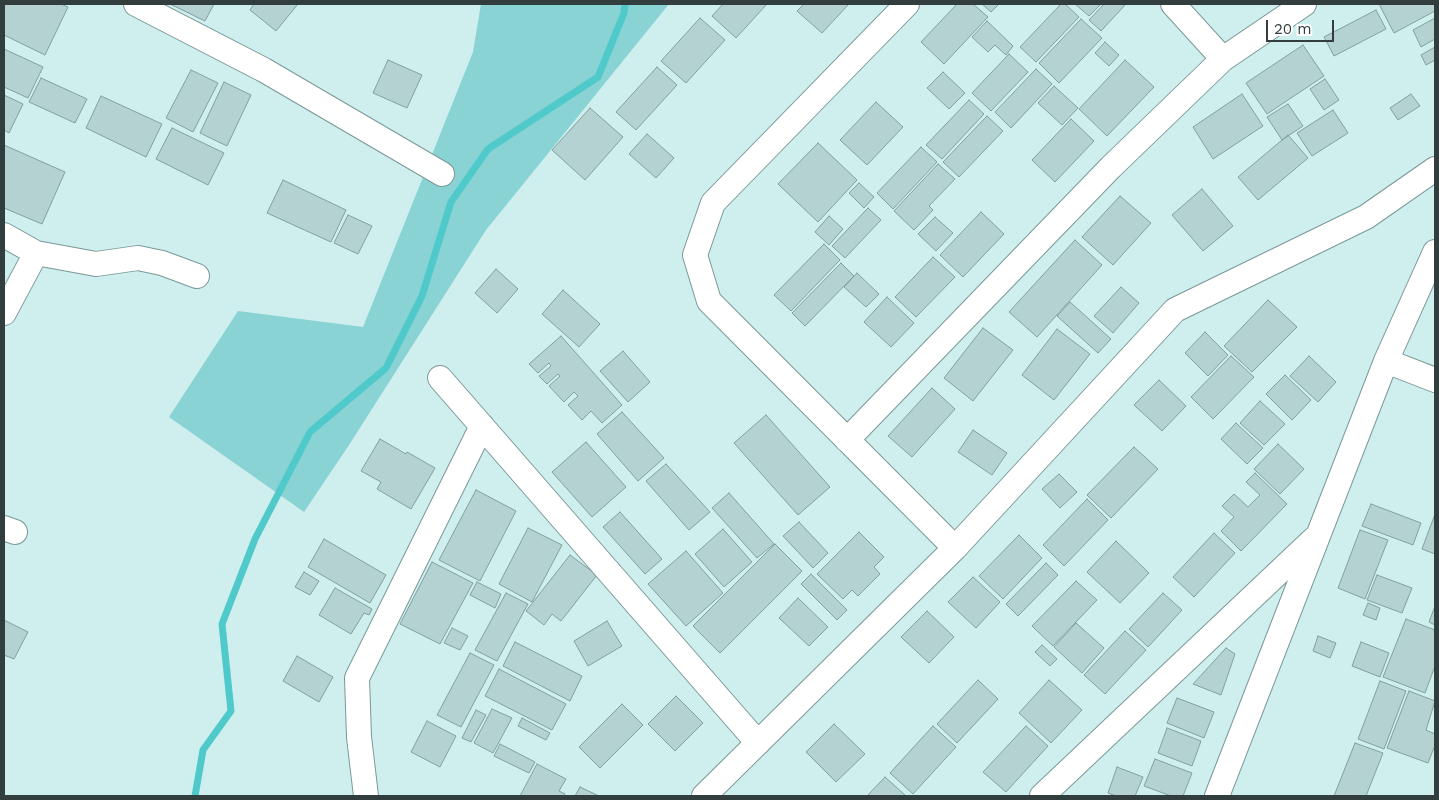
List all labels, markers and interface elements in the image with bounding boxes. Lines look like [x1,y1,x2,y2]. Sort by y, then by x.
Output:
scale bar [1269,10,1336,42]
text: 20 m [1274,20,1312,38]

